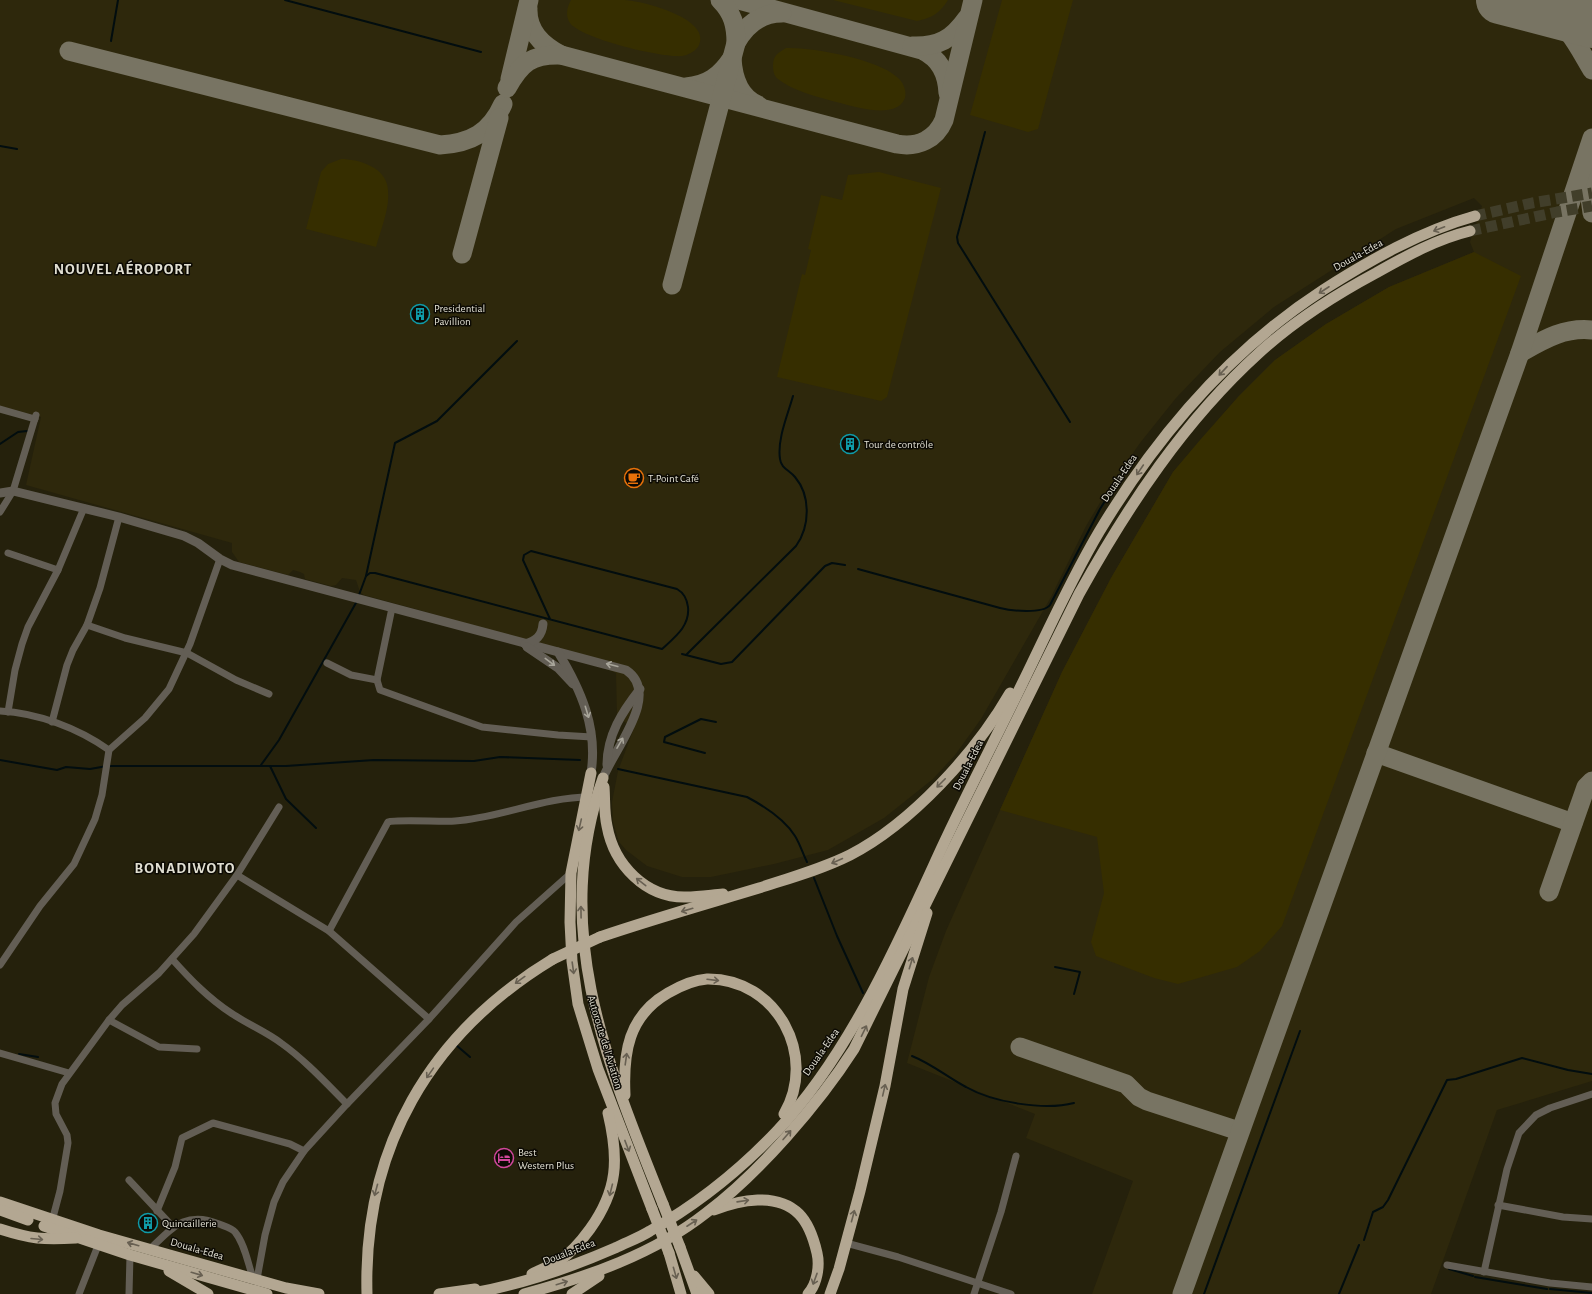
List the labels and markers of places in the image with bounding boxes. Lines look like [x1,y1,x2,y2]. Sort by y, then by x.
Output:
building icon: Presidential Pavillion [409,303,431,325]
place label: Presidential Pavillion [434,303,485,327]
building icon: Tour de contrôle [839,433,861,455]
place label: Tour de contrôle [864,439,933,450]
cafe icon: T-Point Café [623,467,645,489]
place label: T-Point Café [648,473,699,484]
hotel icon: Best Western Plus [493,1147,515,1169]
place label: Best Western Plus [518,1147,574,1171]
building icon: Quincaillerie [137,1212,159,1234]
place label: Quincaillerie [162,1218,217,1229]

